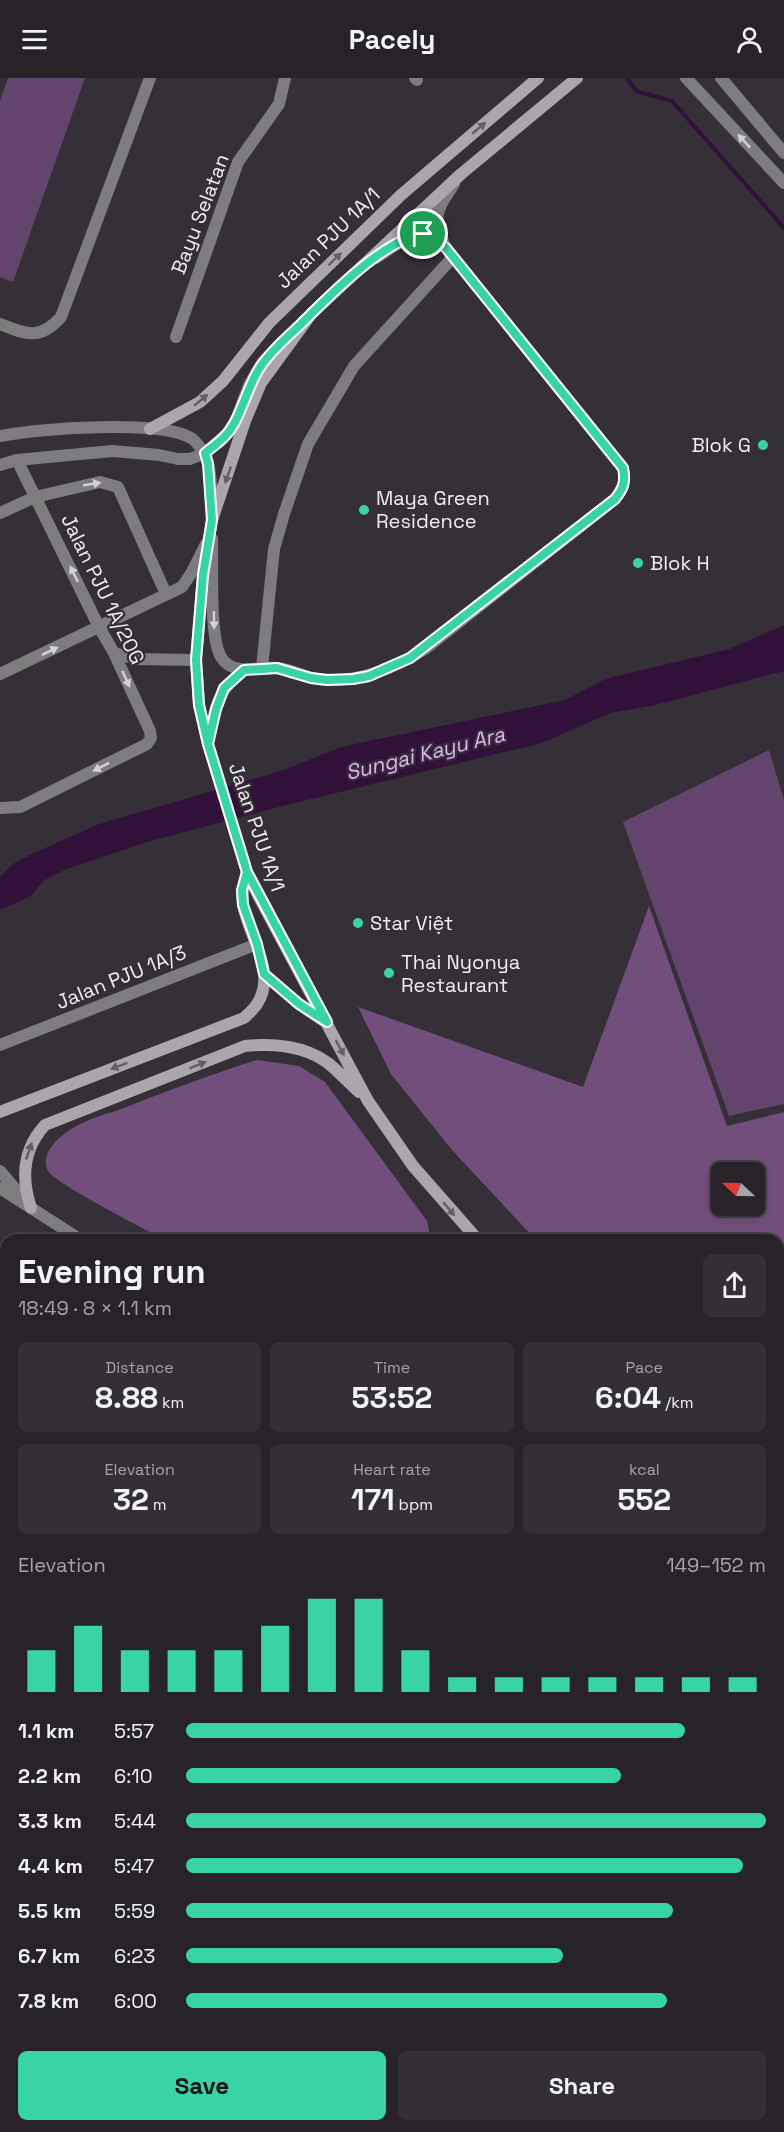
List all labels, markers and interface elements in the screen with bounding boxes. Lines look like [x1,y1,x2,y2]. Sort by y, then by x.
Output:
text: Pacely [349,22,435,57]
icon: menu [18,23,51,56]
icon: person [733,23,766,56]
one-way arrow [471,122,486,135]
one-way arrow [737,133,751,148]
street label: Bayu Selatan [165,150,235,278]
street label: Jalan PJU 1A/1 [271,182,385,294]
pin [397,208,448,259]
icon: arrive [406,217,439,250]
one-way arrow [327,252,342,266]
one-way arrow [193,394,209,407]
place label: Blok G [691,432,751,458]
marker: Blok G [756,438,770,452]
one-way arrow [222,466,232,484]
one-way arrow [83,480,102,489]
place label: Maya Green Residence [376,485,490,534]
marker: Maya Green Residence [357,503,371,517]
street label: Jalan PJU 1A/20G [55,509,151,669]
place label: Blok H [650,550,710,576]
marker: Blok H [631,556,645,570]
one-way arrow [69,565,79,583]
one-way arrow [209,611,219,630]
one-way arrow [41,646,58,655]
one-way arrow [121,670,131,688]
water label: Sungai Kayu Ara [343,720,508,786]
street label: Jalan PJU 1A/1 [223,759,291,895]
one-way arrow [92,762,109,772]
place label: Star Việt [370,910,453,936]
marker: Star Việt [351,916,365,930]
street label: Jalan PJU 1A/3 [52,939,190,1015]
place label: Thai Nyonya Restaurant [401,949,520,998]
marker: Thai Nyonya Restaurant [382,966,396,980]
one-way arrow [335,1040,345,1057]
one-way arrow [189,1059,207,1069]
one-way arrow [110,1062,128,1071]
one-way arrow [25,1142,35,1160]
north arrow [711,1162,765,1216]
map controls [711,1162,765,1216]
one-way arrow [442,1201,455,1216]
text: Evening run [18,1251,206,1293]
button: share [703,1254,766,1317]
text: 18:49 · 8 × 1.1 km [18,1295,172,1321]
text: Distance [106,1357,174,1378]
text: Time [374,1357,410,1378]
text: Pace [626,1357,663,1378]
text: 8.88 [95,1378,158,1417]
text: 53:52 [352,1378,432,1417]
text: 6:04 [595,1378,661,1417]
text: km [158,1392,184,1413]
text: /km [661,1392,694,1413]
text: Elevation [105,1459,175,1480]
text: Heart rate [353,1459,431,1480]
text: kcal [629,1459,660,1480]
text: 32 [113,1480,149,1519]
text: 171 [351,1480,394,1519]
text: 552 [618,1480,671,1519]
text: m [149,1494,167,1515]
text: bpm [394,1494,433,1515]
text: Elevation [18,1552,106,1578]
text: 149–152 m [666,1552,766,1578]
text: 1.1 km [18,1718,74,1744]
text: 5:57 [114,1718,154,1744]
text: 2.2 km [18,1763,81,1789]
text: 6:10 [114,1763,152,1789]
text: 3.3 km [18,1808,82,1834]
text: 5:44 [114,1808,156,1834]
text: 4.4 km [18,1853,83,1879]
text: 5:47 [114,1853,154,1879]
text: 5.5 km [18,1898,81,1924]
text: 5:59 [114,1898,155,1924]
text: 6.7 km [18,1943,80,1969]
text: 6:23 [114,1943,155,1969]
text: 7.8 km [18,1988,79,2014]
text: 6:00 [114,1988,157,2014]
button: Save [18,2051,386,2120]
button: Share [398,2051,766,2120]

